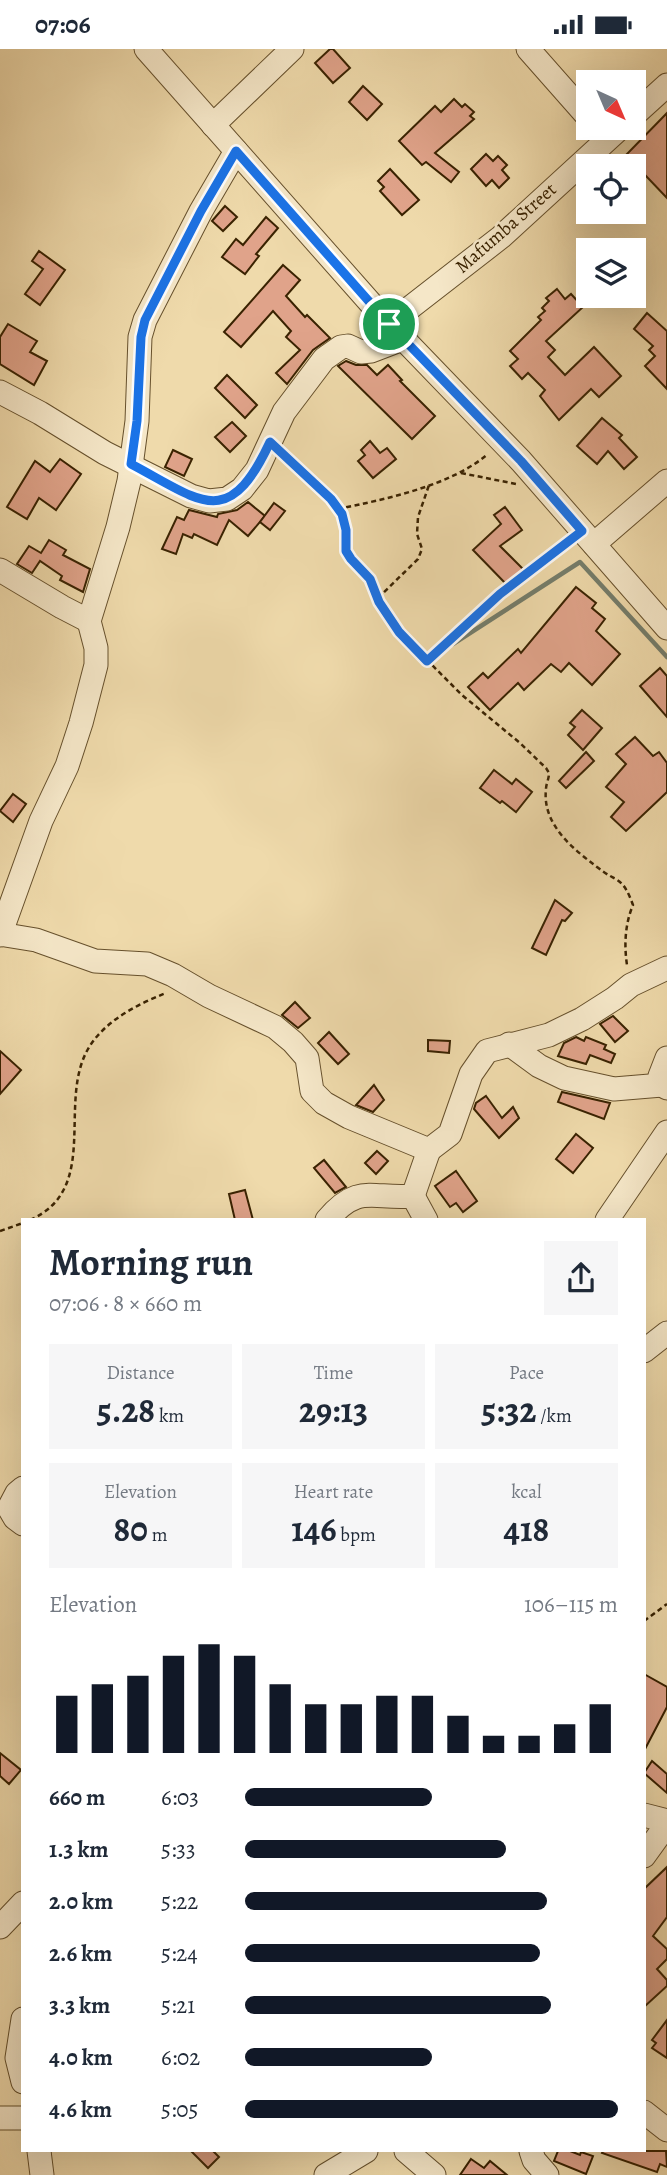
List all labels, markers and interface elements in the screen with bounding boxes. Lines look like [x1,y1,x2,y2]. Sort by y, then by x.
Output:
text: 07:06 [35,7,91,42]
north arrow [576,70,646,140]
map controls [576,70,646,308]
button: locate [576,154,646,224]
street label: Mafumba Street [450,177,562,279]
button: layers [576,238,646,308]
pin [359,294,419,354]
icon: arrive [370,305,408,343]
text: Morning run [49,1236,253,1288]
button: share [544,1241,618,1315]
text: 07:06 · 8 × 660 m [49,1288,202,1319]
text: Distance [106,1360,175,1386]
text: Time [314,1360,353,1386]
text: Pace [509,1360,544,1386]
text: 5.28 [97,1386,155,1434]
text: 29:13 [299,1386,368,1434]
text: 5:32 [481,1386,536,1434]
text: km [155,1403,184,1429]
text: /km [536,1403,572,1429]
text: Elevation [104,1479,177,1505]
text: Heart rate [294,1479,373,1505]
text: kcal [511,1479,542,1505]
text: 80 [114,1505,148,1553]
text: 146 [291,1505,337,1553]
text: 418 [504,1505,549,1553]
text: m [148,1522,167,1548]
text: bpm [337,1522,376,1548]
text: Elevation [49,1589,137,1620]
text: 106–115 m [524,1589,618,1620]
text: 660 m [49,1782,105,1813]
text: 6:03 [161,1782,199,1813]
text: 1.3 km [49,1834,109,1865]
text: 5:33 [161,1834,196,1865]
text: 2.0 km [49,1886,113,1917]
text: 5:22 [161,1886,198,1917]
text: 2.6 km [49,1938,112,1969]
text: 5:24 [161,1938,198,1969]
text: 3.3 km [49,1990,110,2021]
text: 5:21 [161,1990,195,2021]
text: 4.0 km [49,2042,113,2073]
text: 6:02 [161,2042,200,2073]
text: 4.6 km [49,2094,112,2125]
text: 5:05 [161,2094,199,2125]

